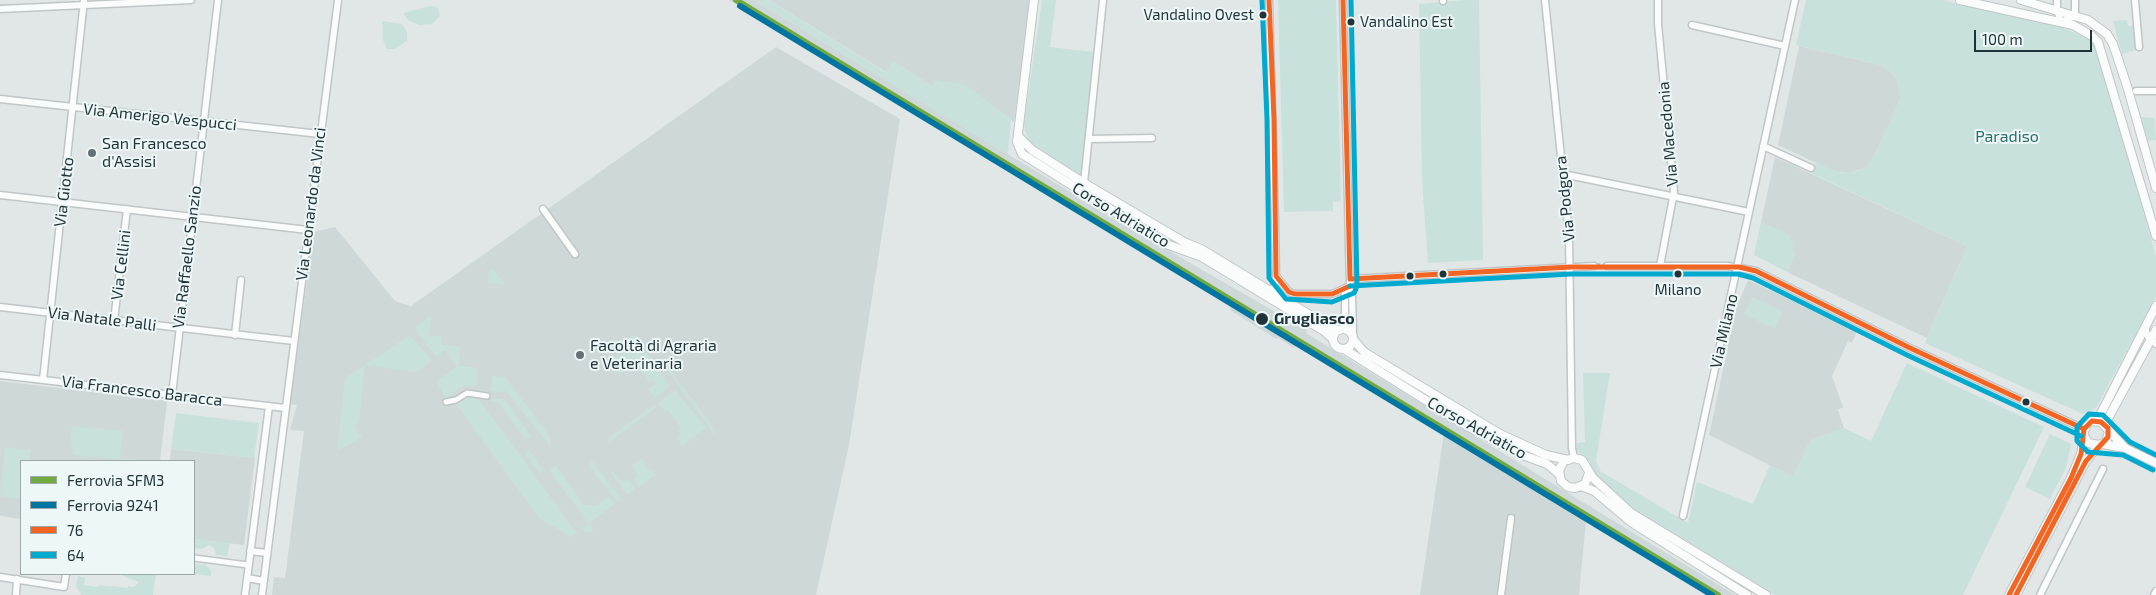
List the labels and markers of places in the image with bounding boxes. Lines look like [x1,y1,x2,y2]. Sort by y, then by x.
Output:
place label: Vandalino Ovest [1143,6,1254,24]
marker: Vandalino Ovest [1258,10,1268,20]
place label: Vandalino Est [1360,13,1453,31]
marker: Vandalino Est [1346,17,1356,27]
place label: San Francesco d'Assisi [102,134,207,172]
marker: San Francesco d'Assisi [86,147,98,159]
unlabelled marker [1438,269,1448,279]
marker: Milano [1673,269,1683,279]
unlabelled marker [1405,271,1415,281]
place label: Milano [1655,281,1701,299]
place label: Grugliasco [1274,309,1355,329]
marker: Grugliasco [1254,311,1270,327]
place label: Facoltà di Agraria e Veterinaria [590,336,717,374]
marker: Facoltà di Agraria e Veterinaria [574,349,586,361]
unlabelled marker [2021,397,2031,407]

